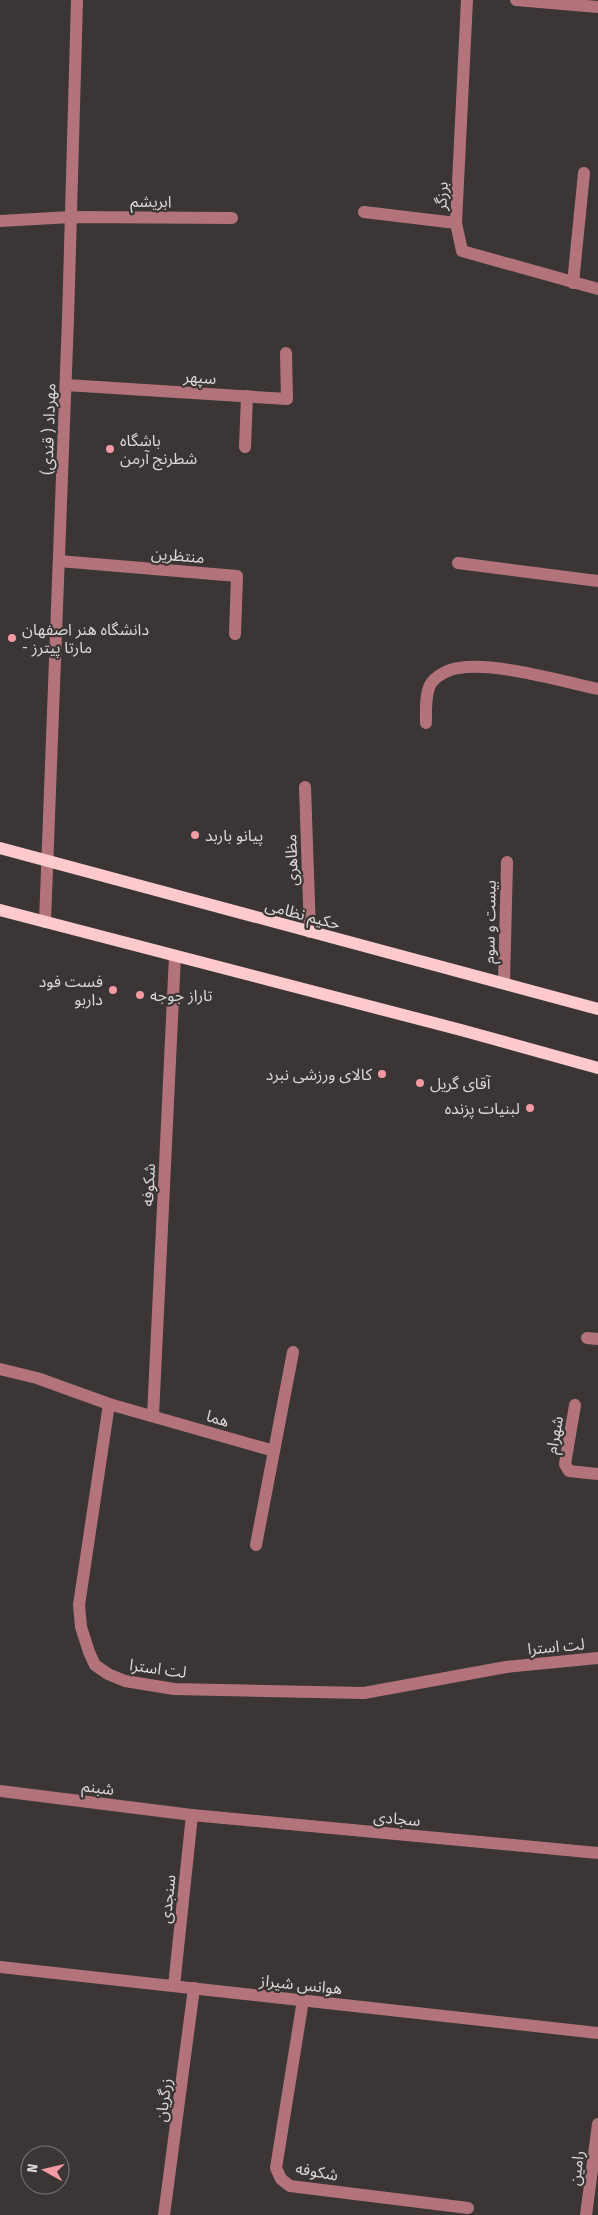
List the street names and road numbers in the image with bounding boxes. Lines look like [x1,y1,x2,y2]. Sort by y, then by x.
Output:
street label: برزگر [431,181,452,212]
street label: ابریشم [130,192,172,214]
street label: سپهر [182,367,217,389]
street label: مهرداد ( قندی) [37,383,60,475]
street label: منتظرین [150,544,205,567]
street label: مظاهری [281,834,302,886]
street label: بیست و سوم [479,880,503,964]
street label: حکیم نظامی [263,895,342,936]
street label: شکوفه [138,1163,159,1207]
street label: هما [204,1406,232,1431]
street label: شهرام [542,1415,570,1456]
street label: لت استرا [527,1635,586,1658]
street label: لت استرا [128,1655,188,1682]
street label: شبنم [80,1776,115,1802]
street label: سجادی [373,1807,421,1830]
street label: سنجدی [155,1874,180,1924]
street label: هوانس شیراز [258,1971,343,1998]
street label: زرگریان [151,2077,176,2123]
street label: رامین [565,2149,588,2187]
street label: شکوفه [294,2158,340,2185]

